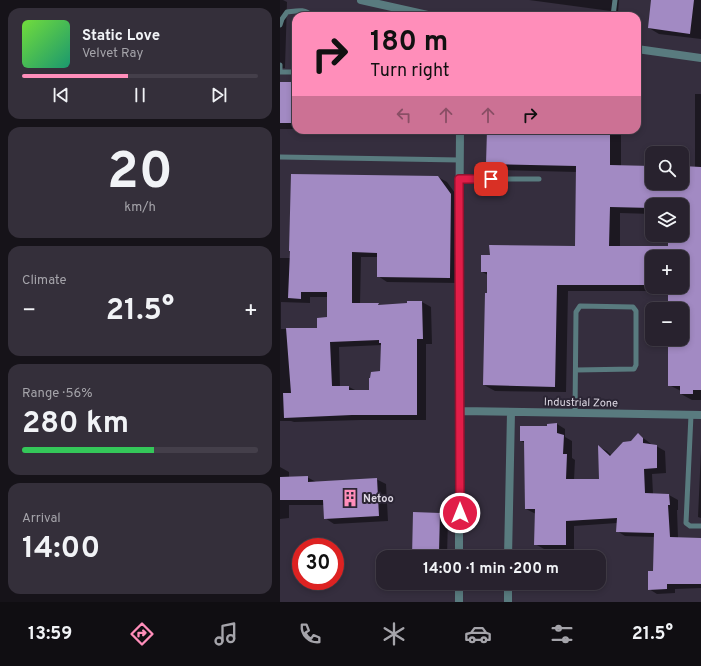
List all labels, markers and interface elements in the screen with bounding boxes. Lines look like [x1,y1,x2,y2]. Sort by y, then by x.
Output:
text: 180 m [370,25,448,61]
text: Static Love [82,27,160,46]
icon: right [304,28,356,80]
text: Velvet Ray [82,46,143,62]
text: Turn right [370,60,450,83]
icon: previous [50,84,72,106]
icon: pause [129,84,151,106]
icon: next [208,84,230,106]
icon: left [393,104,415,126]
icon: ahead [435,104,457,126]
icon: ahead [477,104,499,126]
icon: right [519,104,541,126]
text: 20 [107,141,173,207]
map controls [645,146,689,346]
button: search [645,146,689,190]
pin [474,162,508,196]
icon: arrive [480,168,502,190]
button: layers [645,198,689,242]
text: km/h [124,200,156,216]
button: + [645,250,689,294]
text: Climate [22,273,67,289]
text: 21.5° [106,293,174,330]
text: − [22,298,36,325]
text: + [244,298,258,325]
button: − [645,302,689,346]
text: Range · 56% [22,386,93,402]
street label: Industrial Zone [544,395,618,411]
text: 280 km [22,406,129,443]
building icon: Netoo [340,488,360,508]
place label: Netoo [363,492,394,506]
position arrow [439,492,481,534]
text: Arrival [22,511,61,527]
text: 14:00 [22,531,100,568]
speed limit sign: 30 [292,538,344,590]
text: 14:00 · 1 min · 200 m [423,560,559,579]
icon: directions [128,620,156,648]
icon: music [212,620,240,648]
icon: phone [296,620,324,648]
icon: climate [380,620,408,648]
icon: car [464,620,492,648]
icon: filters [548,620,576,648]
text: 13:59 [28,623,72,646]
text: 21.5° [632,623,673,646]

